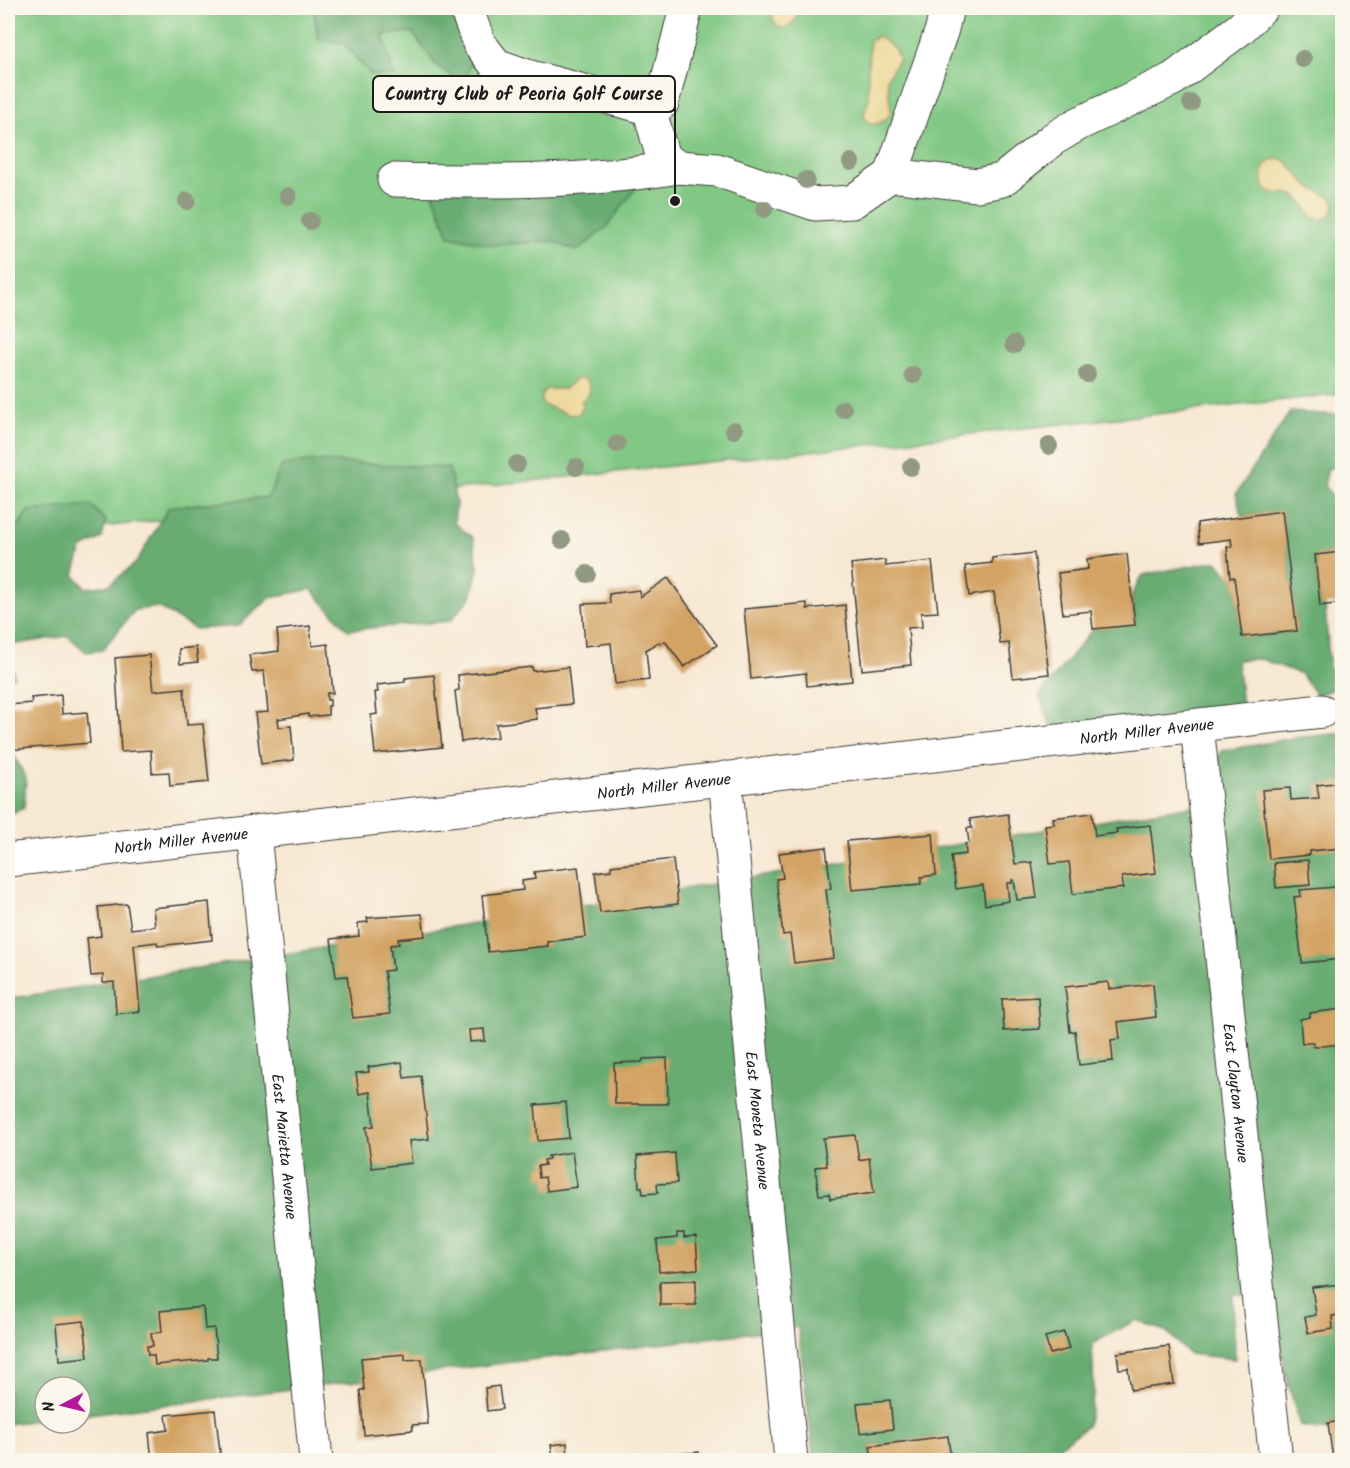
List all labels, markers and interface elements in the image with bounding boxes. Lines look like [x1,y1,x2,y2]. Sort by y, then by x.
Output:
callout: Country Club of Peoria Golf Course [373,76,675,112]
text: Country Club of Peoria Golf Course [385,81,663,110]
street label: North Miller Avenue [1078,712,1215,752]
street label: North Miller Avenue [596,767,732,807]
street label: North Miller Avenue [113,822,250,862]
street label: East Clayton Avenue [1215,1022,1255,1164]
street label: East Moneta Avenue [737,1050,776,1191]
street label: East Marietta Avenue [264,1073,303,1221]
north arrow [33,1375,93,1435]
text: N [37,1400,63,1413]

